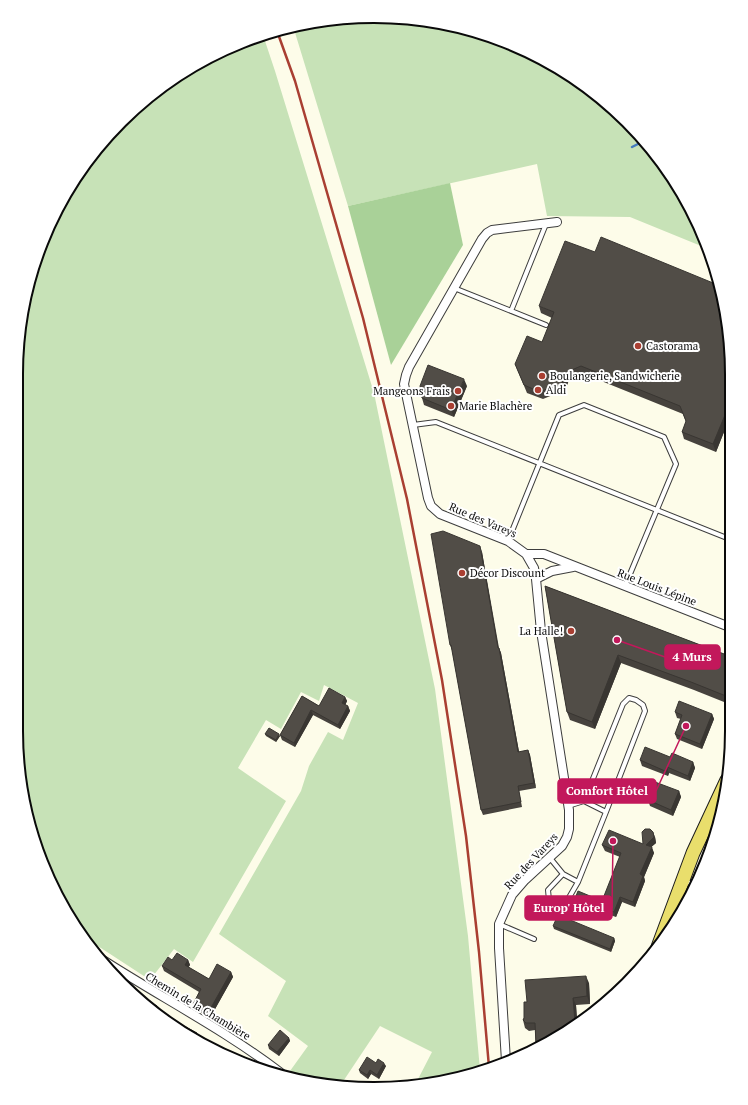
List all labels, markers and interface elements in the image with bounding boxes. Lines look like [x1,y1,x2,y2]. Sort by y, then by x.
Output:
place label: Castorama [646,339,699,353]
marker: Castorama [633,341,643,351]
place label: Boulangerie, Sandwicherie [550,369,680,383]
marker: Boulangerie, Sandwicherie [537,371,547,381]
place label: Aldi [546,383,566,397]
place label: Mangeons Frais [373,384,450,398]
marker: Aldi [533,385,543,395]
marker: Mangeons Frais [453,386,463,396]
place label: Marie Blachère [459,399,533,413]
marker: Marie Blachère [446,401,456,411]
street label: Rue des Vareys [447,499,519,541]
street label: Rue Louis Lépine [615,565,699,609]
place label: Décor Discount [470,566,545,580]
marker: Décor Discount [457,568,467,578]
place label: La Halle! [519,624,563,638]
marker: La Halle! [566,626,576,636]
callout: 4 Murs [665,645,720,669]
text: 4 Murs [672,649,712,664]
callout: Comfort Hôtel [558,779,656,803]
text: Comfort Hôtel [566,783,648,798]
street label: Rue des Vareys [501,830,561,892]
callout: Europ' Hôtel [525,896,612,920]
text: Europ' Hôtel [534,900,605,915]
street label: Chemin de la Chambière [143,969,253,1043]

